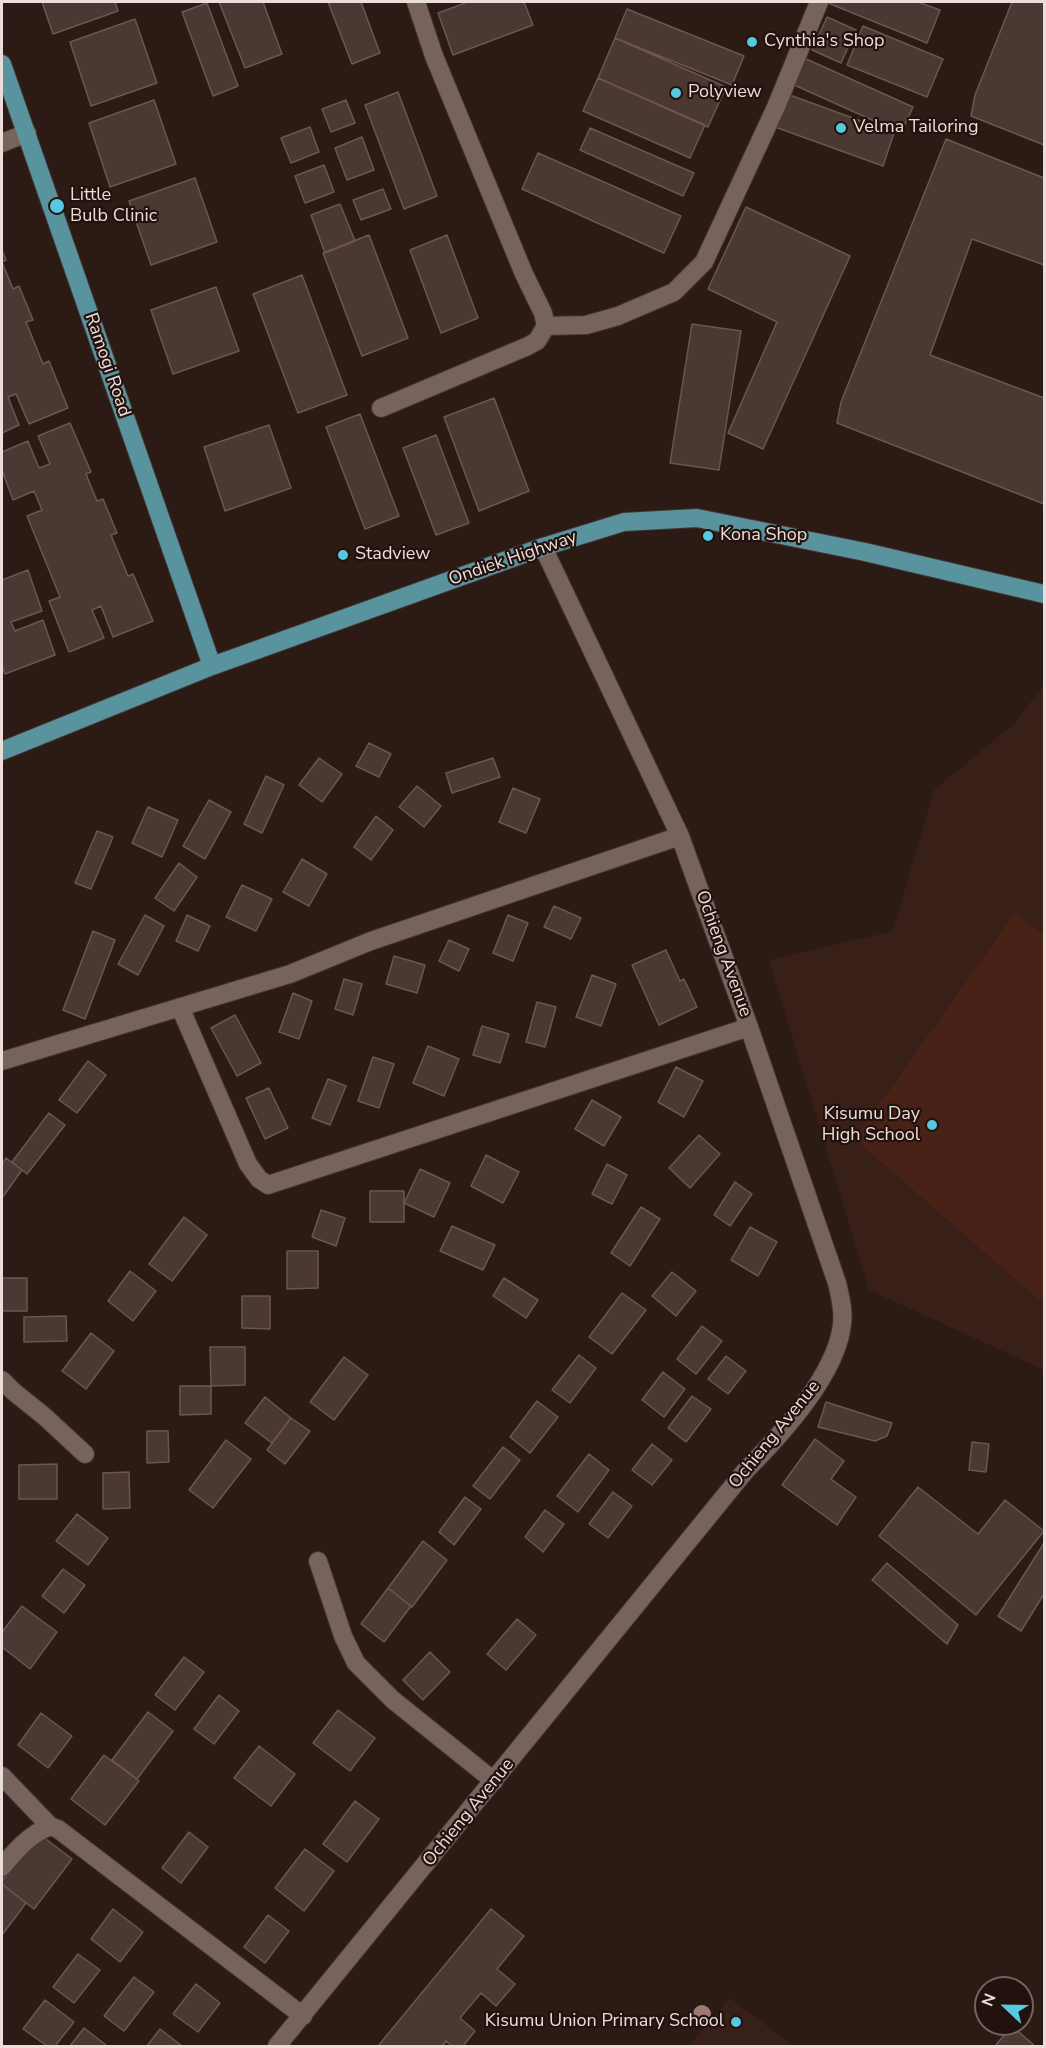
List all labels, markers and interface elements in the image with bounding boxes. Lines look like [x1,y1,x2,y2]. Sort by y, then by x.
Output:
place label: Cynthia's Shop [764,31,884,53]
marker: Cynthia's Shop [745,35,759,49]
place label: Polyview [688,82,762,104]
marker: Polyview [669,86,683,100]
place label: Velma Tailoring [853,117,979,139]
marker: Velma Tailoring [834,121,848,135]
place label: Little Bulb Clinic [70,185,157,228]
marker: Little Bulb Clinic [48,197,66,215]
street label: Ramogi Road [79,310,135,420]
place label: Kona Shop [720,525,807,547]
street label: Ondiek Highway [446,527,580,591]
marker: Kona Shop [701,529,715,543]
place label: Stadview [355,544,430,566]
marker: Stadview [336,548,350,562]
street label: Ochieng Avenue [690,888,756,1020]
place label: Kisumu Day High School [822,1104,920,1146]
marker: Kisumu Day High School [925,1118,939,1132]
street label: Ochieng Avenue [725,1377,825,1493]
street label: Ochieng Avenue [419,1755,519,1871]
north arrow [974,1976,1034,2036]
text: N [977,1990,1002,2010]
place label: Kisumu Union Primary School [485,2011,724,2033]
marker: Kisumu Union Primary School [729,2015,743,2029]

